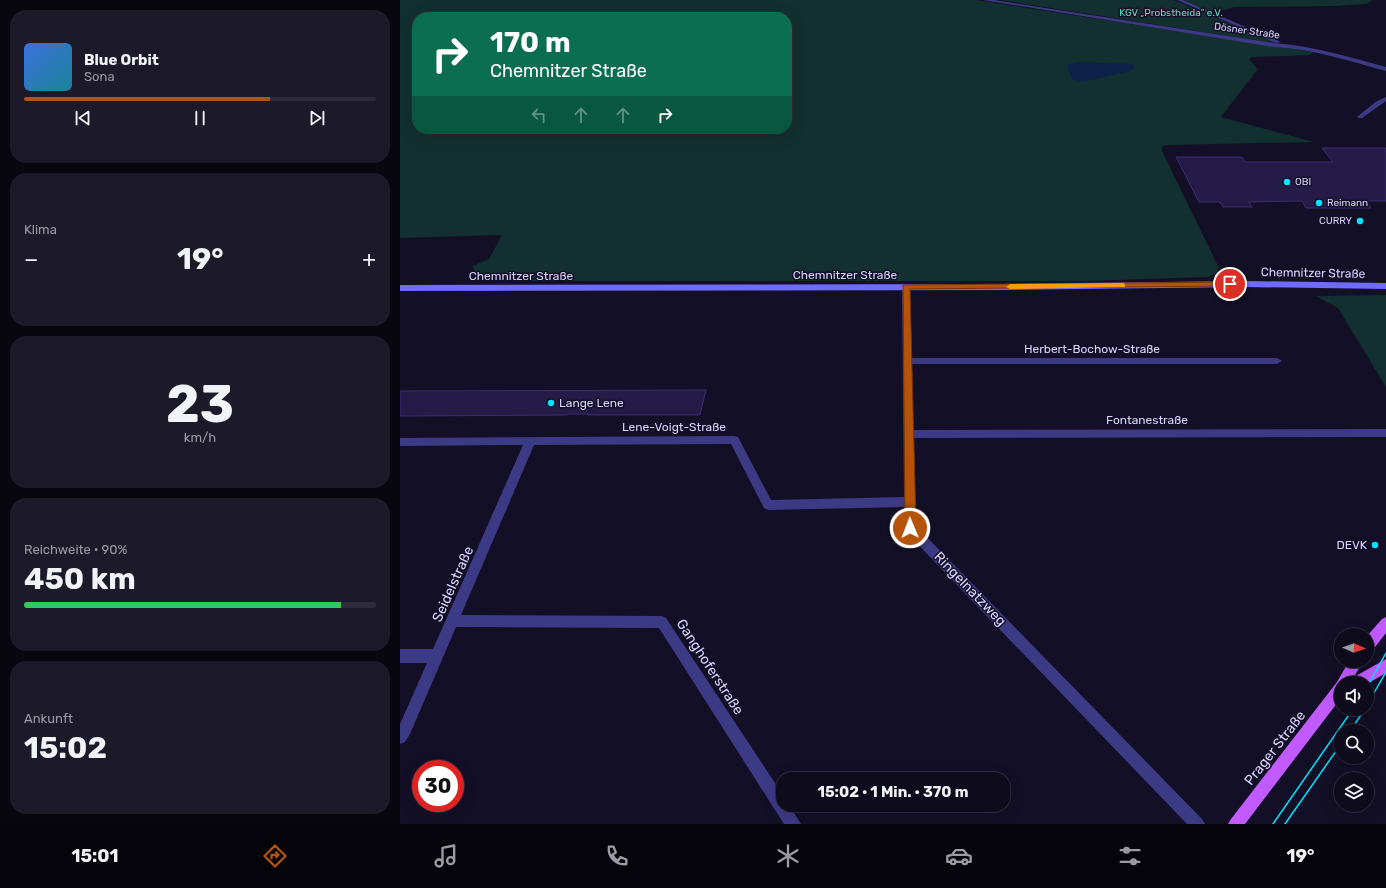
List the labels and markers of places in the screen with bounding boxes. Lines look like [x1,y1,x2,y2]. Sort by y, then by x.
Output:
place label: OBI [1295,176,1311,188]
marker: OBI [1282,177,1292,187]
place label: Reimann [1327,197,1368,209]
marker: Reimann [1314,198,1324,208]
place label: CURRY [1319,215,1353,227]
marker: CURRY [1355,216,1365,226]
pin [1213,267,1247,301]
place label: Lange Lene [559,396,624,410]
marker: Lange Lene [546,398,556,408]
place label: DEVK [1336,538,1368,552]
marker: DEVK [1370,540,1380,550]

